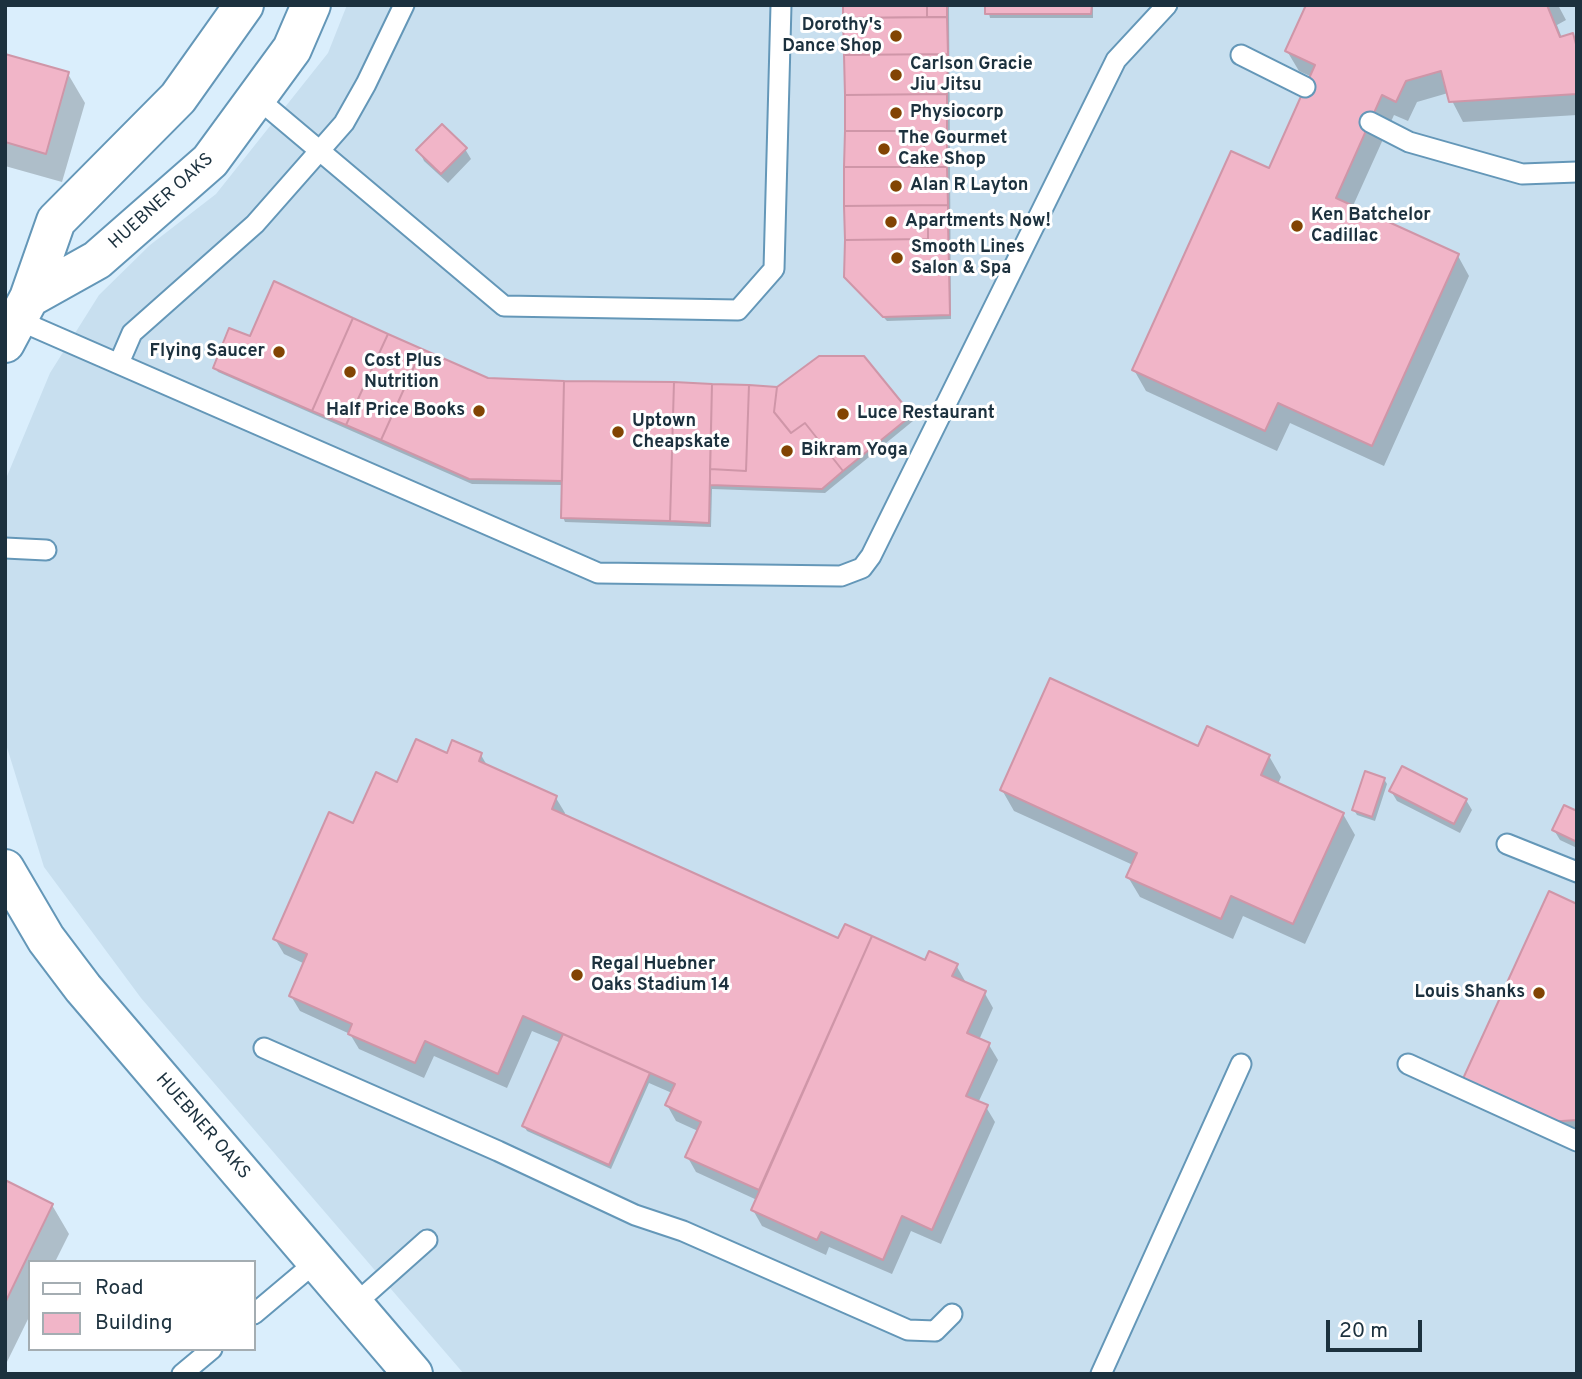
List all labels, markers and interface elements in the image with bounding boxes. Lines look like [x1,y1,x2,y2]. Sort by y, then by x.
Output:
place label: Dorothy's Dance Shop [782,15,882,58]
marker: Dorothy's Dance Shop [888,28,904,44]
place label: Carlson Gracie Jiu Jitsu [910,54,1033,96]
marker: Carlson Gracie Jiu Jitsu [888,67,904,83]
place label: Physiocorp [910,102,1004,124]
marker: Physiocorp [888,105,904,121]
place label: The Gourmet Cake Shop [898,128,1007,170]
marker: The Gourmet Cake Shop [876,141,892,157]
street label: HUEBNER OAKS [105,149,219,255]
place label: Alan R Layton [910,175,1028,197]
marker: Alan R Layton [888,178,904,194]
place label: Ken Batchelor Cadillac [1311,205,1431,248]
place label: Apartments Now! [905,211,1051,233]
marker: Apartments Now! [883,214,899,230]
marker: Ken Batchelor Cadillac [1289,218,1305,234]
place label: Smooth Lines Salon & Spa [911,237,1025,280]
marker: Smooth Lines Salon & Spa [889,250,905,266]
place label: Flying Saucer [150,341,265,363]
marker: Flying Saucer [271,344,287,360]
place label: Cost Plus Nutrition [364,351,442,394]
marker: Cost Plus Nutrition [342,364,358,380]
place label: Half Price Books [326,400,465,422]
marker: Half Price Books [471,403,487,419]
place label: Luce Restaurant [857,403,995,425]
marker: Luce Restaurant [835,406,851,422]
place label: Uptown Cheapskate [632,411,730,453]
marker: Uptown Cheapskate [610,424,626,440]
place label: Bikram Yoga [801,440,908,462]
marker: Bikram Yoga [779,443,795,459]
place label: Regal Huebner Oaks Stadium 14 [591,954,730,996]
marker: Regal Huebner Oaks Stadium 14 [569,967,585,983]
place label: Louis Shanks [1414,982,1525,1004]
marker: Louis Shanks [1531,985,1547,1001]
street label: HUEBNER OAKS [150,1070,254,1184]
legend [28,1260,256,1351]
text: Road [95,1275,144,1302]
scale bar [1330,1306,1426,1350]
text: Building [95,1310,173,1337]
text: 20 m [1339,1318,1388,1345]

